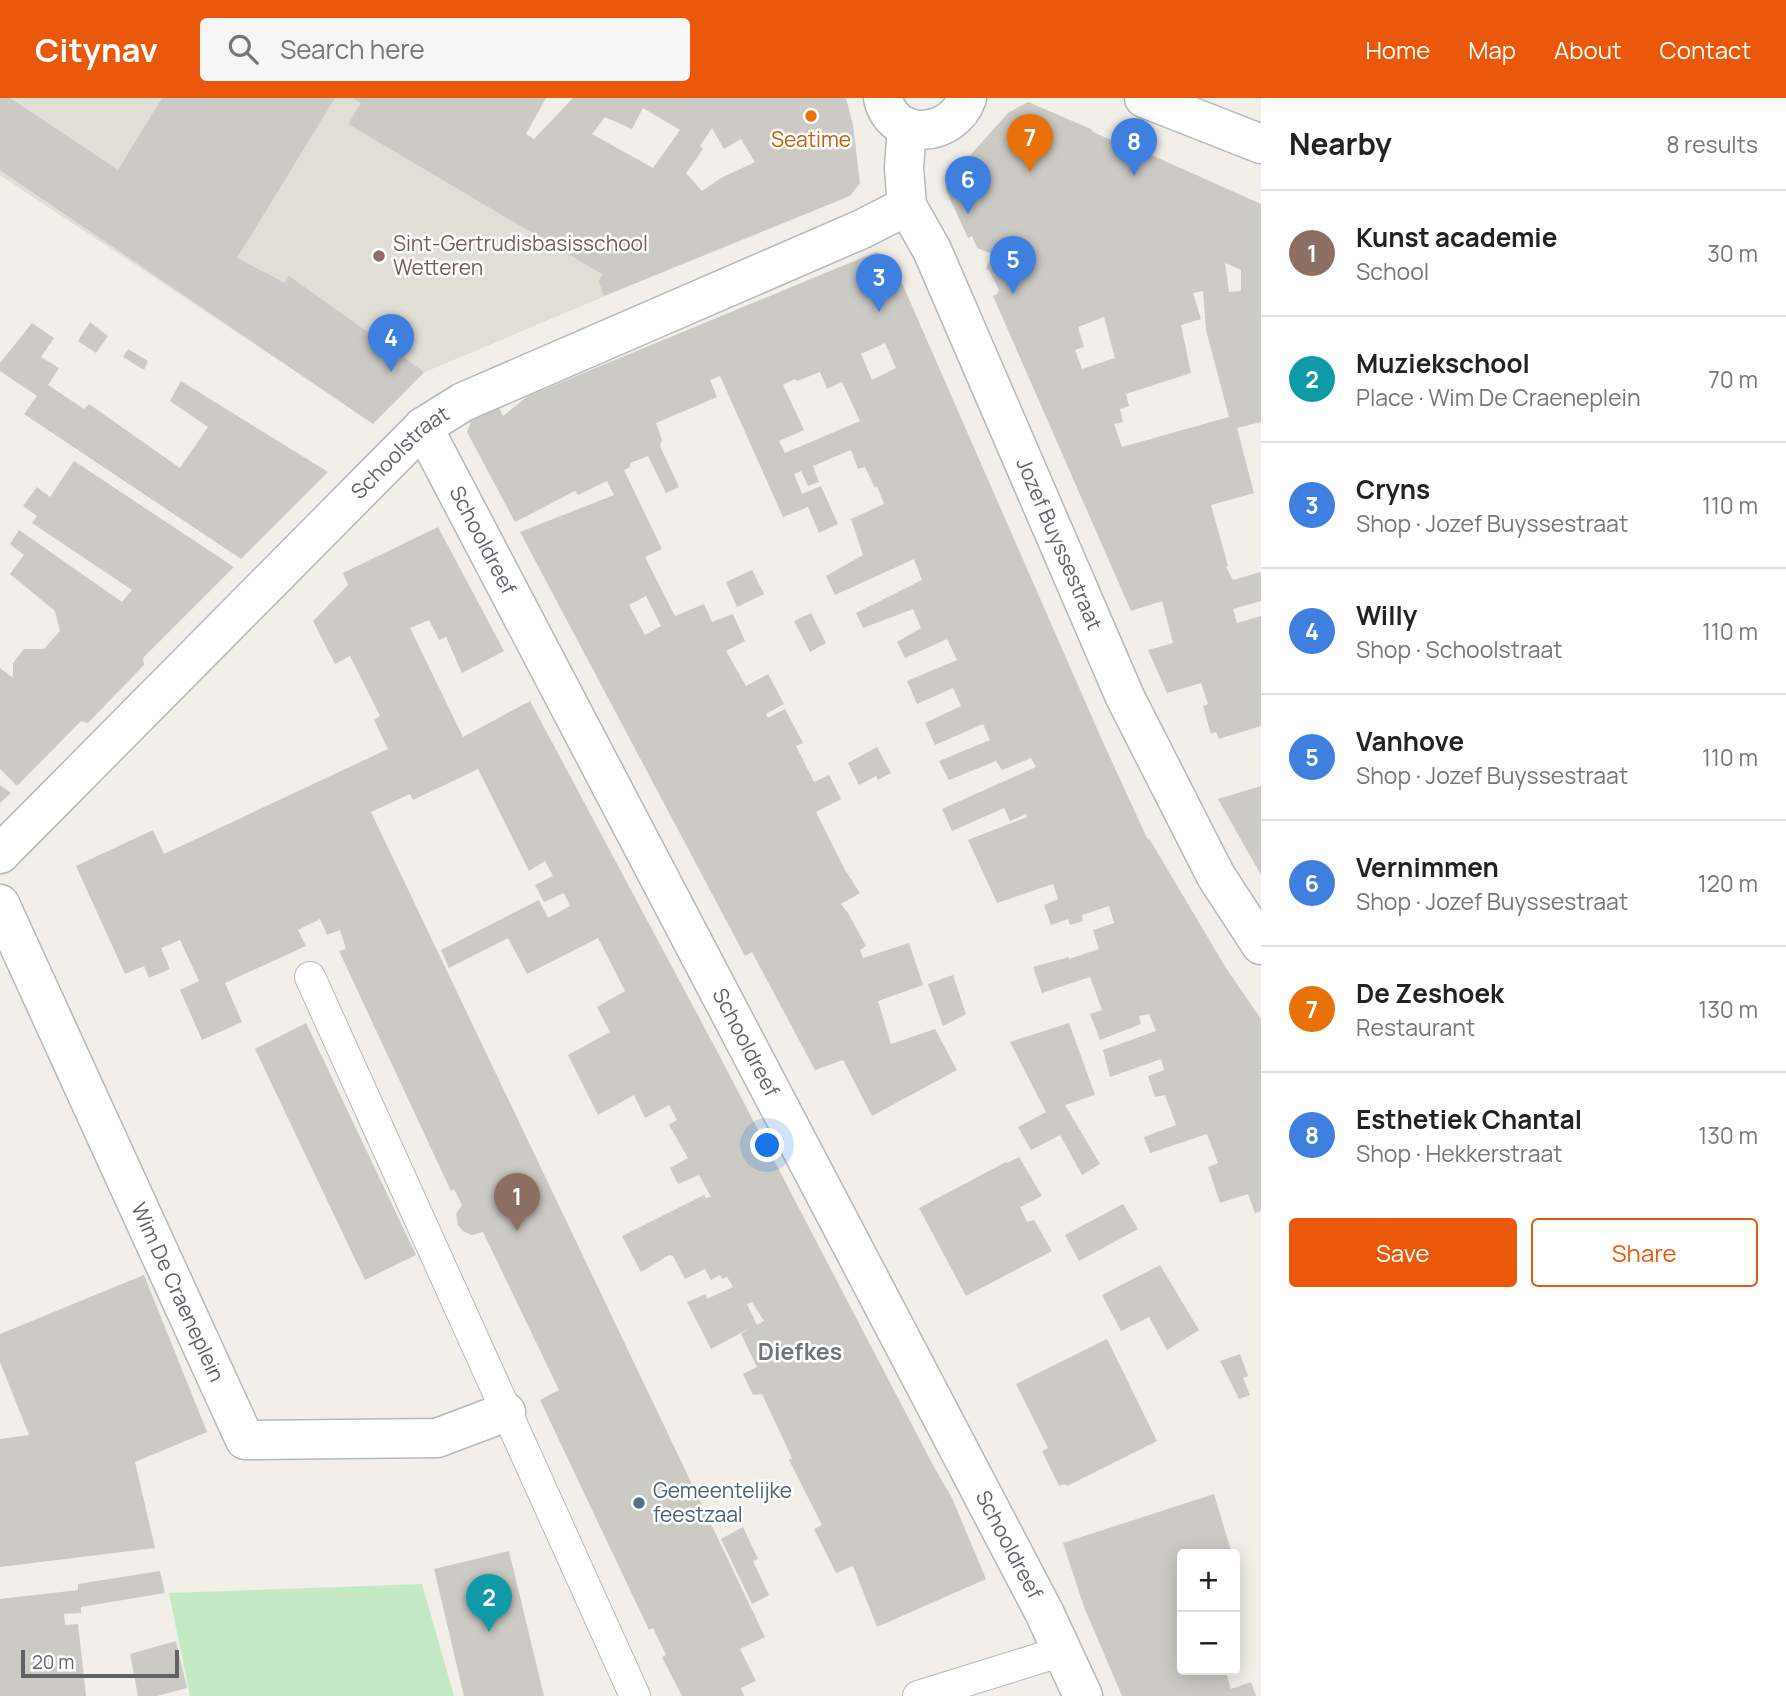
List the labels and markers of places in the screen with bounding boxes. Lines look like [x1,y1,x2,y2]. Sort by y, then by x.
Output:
marker: Seatime [803,108,819,124]
pin: 7 [1007,114,1053,172]
pin: 8 [1111,118,1157,176]
place label: Seatime [771,125,851,153]
pin: 6 [945,156,991,214]
place label: Sint-Gertrudisbasisschool Wetteren [393,229,648,281]
pin: 5 [990,236,1036,294]
marker: Sint-Gertrudisbasisschool Wetteren [371,248,387,264]
pin: 3 [856,254,902,312]
pin: 4 [368,314,414,372]
pin: 1 [494,1173,540,1231]
place label: Gemeentelijke feestzaal [653,1476,792,1528]
marker: Gemeentelijke feestzaal [631,1495,647,1511]
pin: 2 [466,1574,512,1632]

